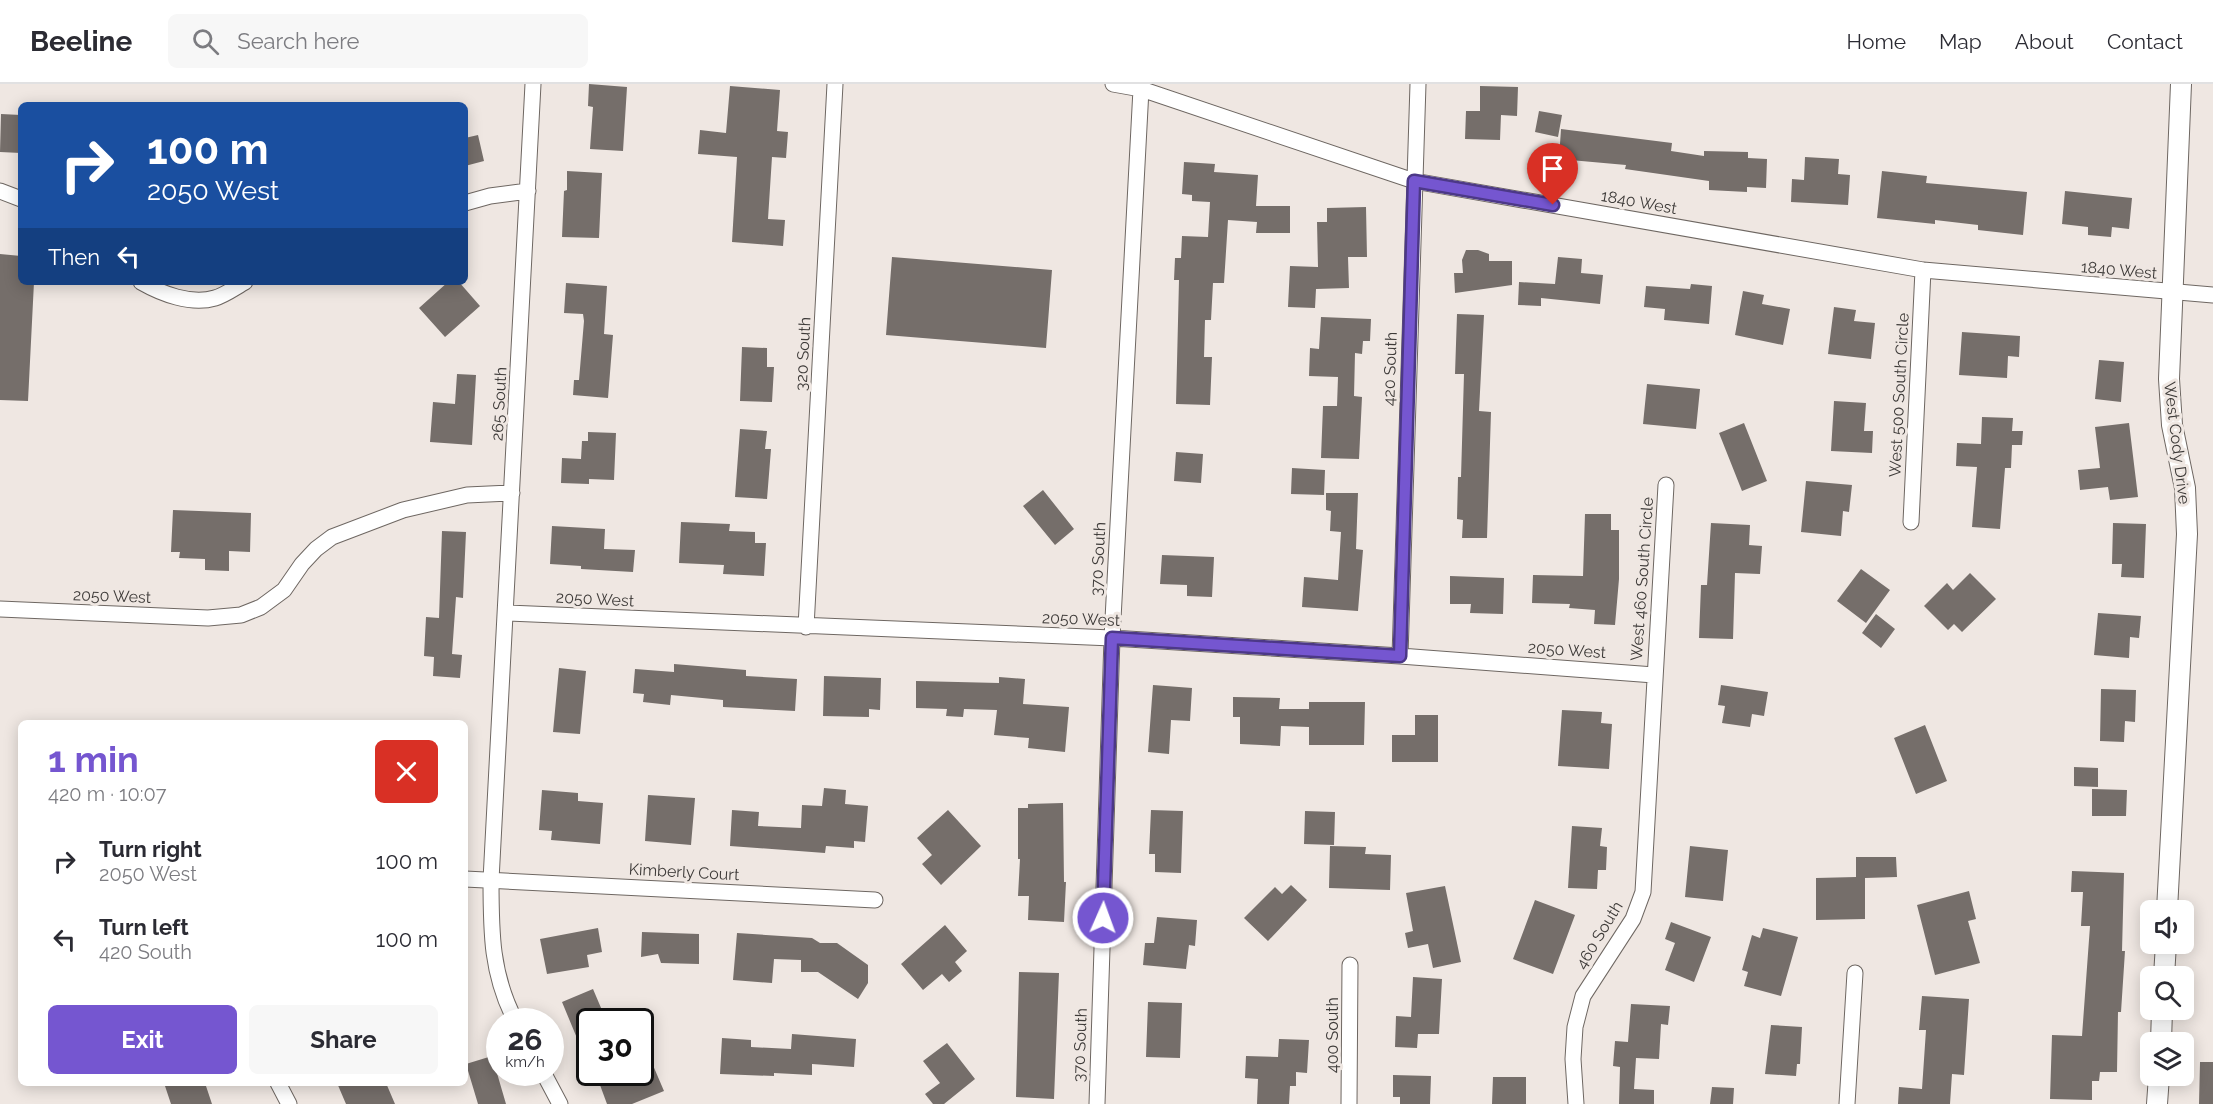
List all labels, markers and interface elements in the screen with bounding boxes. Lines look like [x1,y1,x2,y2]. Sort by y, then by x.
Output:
search box [168,14,588,68]
text: Beeline [30,25,132,58]
icon: search [189,25,222,58]
text: Search here [237,28,359,54]
text: Home [1847,29,1906,54]
text: Map [1939,29,1982,54]
text: About [2015,29,2074,54]
text: Contact [2107,29,2183,54]
text: 100 m [147,125,269,174]
icon: right [48,126,126,204]
pin [1527,143,1578,205]
icon: arrive [1536,152,1569,185]
text: 2050 West [147,175,279,206]
street label: 1840 West [1600,186,1679,218]
icon: left [112,240,145,273]
text: Then [48,244,100,270]
street label: 1840 West [2080,257,2159,283]
street label: West 500 South Circle [1885,312,1913,478]
street label: 320 South [792,316,814,392]
street label: 420 South [1379,332,1401,406]
street label: 265 South [488,366,510,442]
street label: West Cody Drive [2160,381,2194,505]
street label: West 460 South Circle [1627,496,1657,662]
street label: 370 South [1087,521,1109,597]
street label: 2050 West [73,585,152,607]
street label: 2050 West [555,587,635,611]
street label: 2050 West [1042,608,1121,630]
street label: 2050 West [1527,638,1607,662]
text: 1 min [48,738,139,780]
button: close [375,740,438,803]
text: 420 m · 10:07 [48,782,166,806]
text: Turn right [99,836,202,862]
icon: right [48,845,81,878]
text: 100 m [376,848,438,874]
street label: Kimberly Court [628,860,740,884]
text: 2050 West [99,862,197,886]
position arrow [1071,886,1135,950]
street label: 460 South [1571,898,1627,972]
map controls [2140,900,2194,1086]
button: sound [2140,900,2194,954]
text: Turn left [99,914,189,940]
icon: left [48,923,81,956]
text: 100 m [376,926,438,952]
text: 420 South [99,940,192,964]
button: search [2140,966,2194,1020]
street label: 400 South [1323,997,1342,1073]
button: Exit [48,1005,237,1074]
button: Share [249,1005,438,1074]
speed limit sign: 30 [576,1008,654,1086]
street label: 370 South [1069,1008,1091,1082]
text: 26 [507,1022,543,1057]
button: layers [2140,1032,2194,1086]
text: km/h [505,1053,545,1071]

